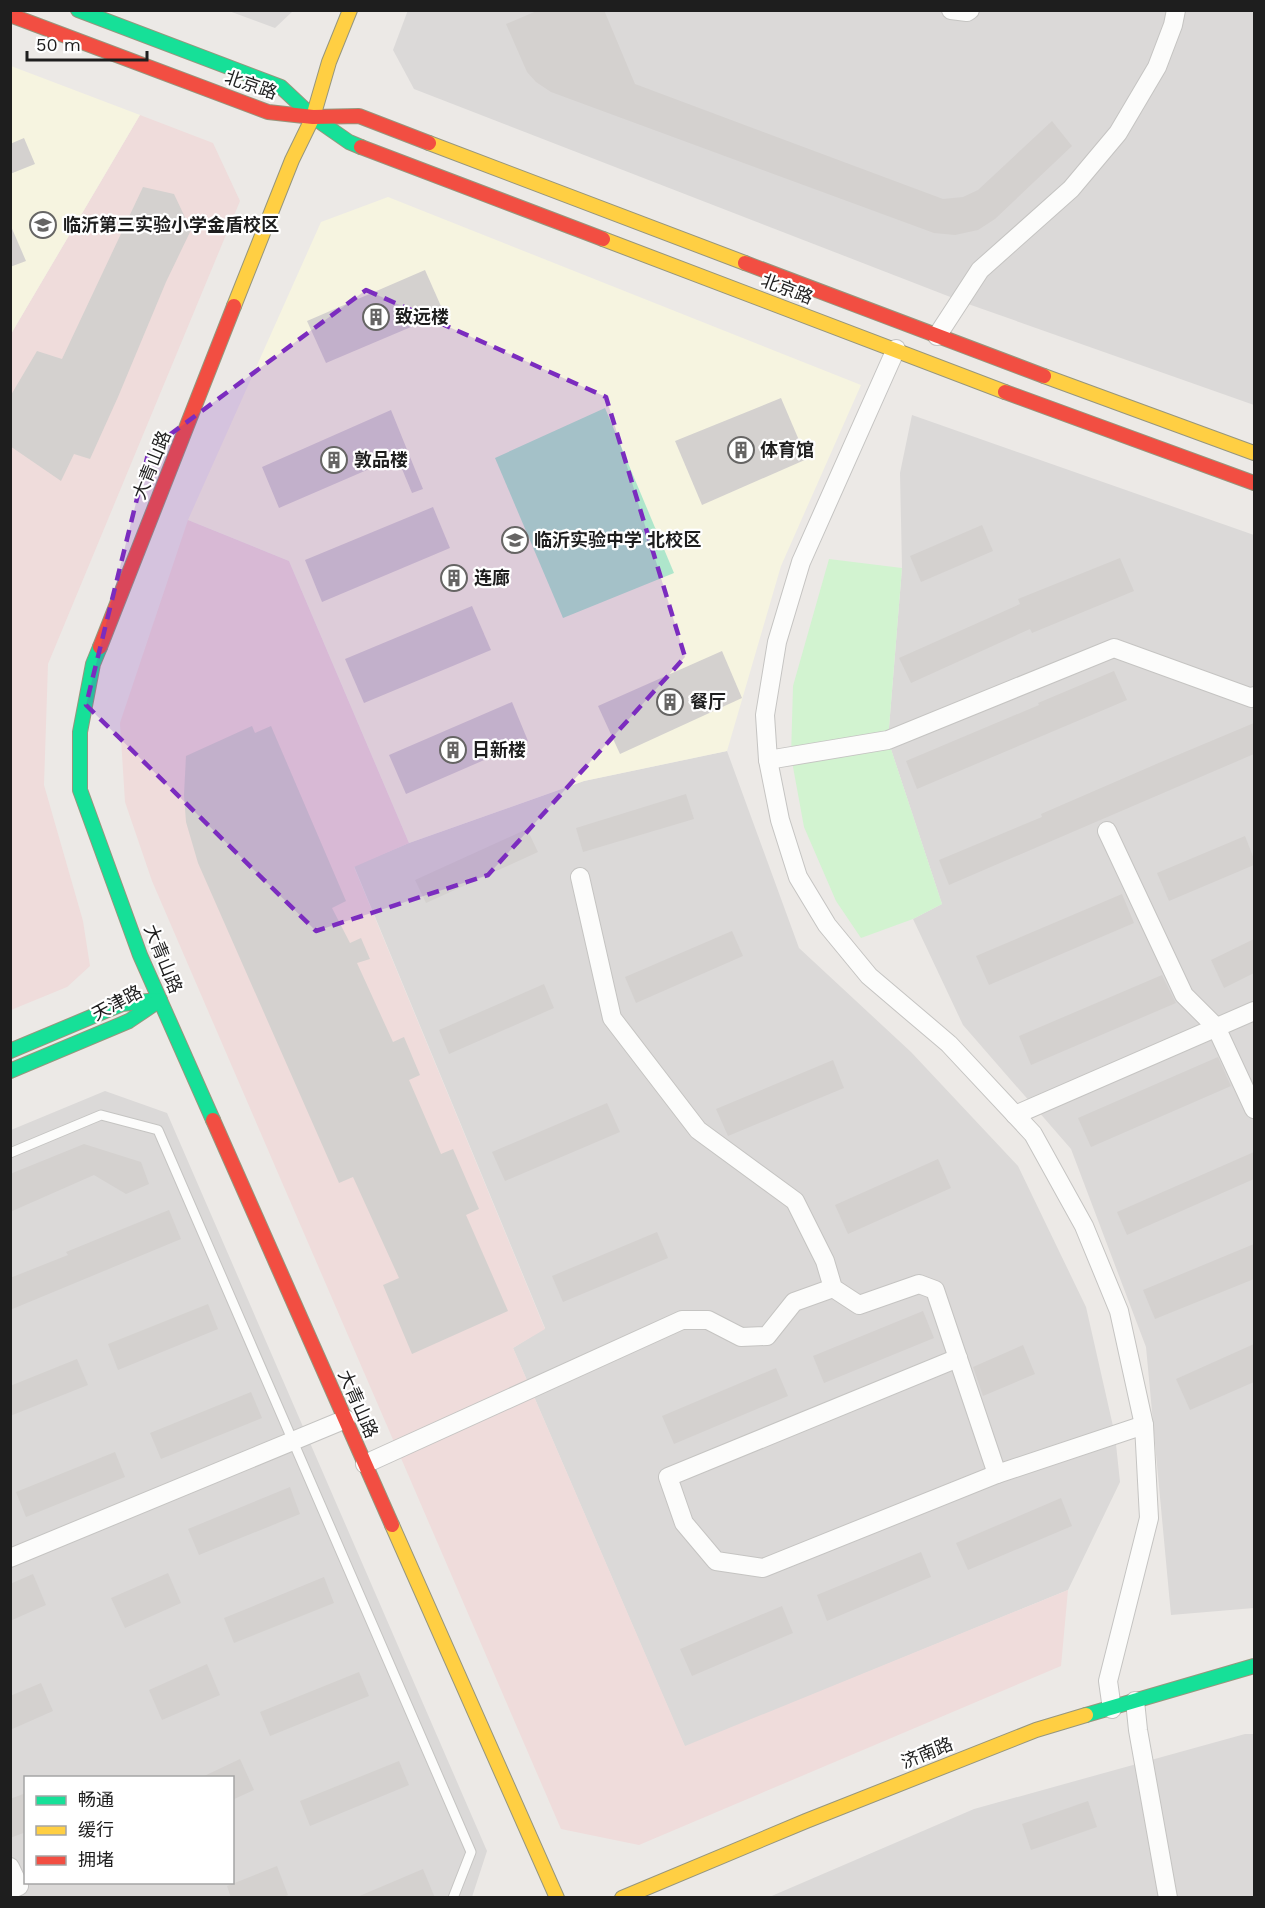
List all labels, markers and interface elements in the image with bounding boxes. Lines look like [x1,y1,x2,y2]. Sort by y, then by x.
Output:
scale bar [27,24,147,62]
text: 50 m [36,34,81,55]
street label: 北京路 [222,66,280,103]
school or university icon: 临沂第三实验小学金盾校区 [28,210,58,240]
place label: 临沂第三实验小学金盾校区 [63,214,279,235]
street label: 北京路 [758,269,816,308]
building icon: 致远楼 [361,302,391,332]
place label: 致远楼 [395,306,449,327]
street label: 大青山路 [128,428,175,502]
building icon: 体育馆 [726,435,756,465]
place label: 体育馆 [760,439,814,460]
building icon: 敦品楼 [319,445,349,475]
place label: 敦品楼 [354,449,408,470]
school or university icon: 临沂实验中学 北校区 [500,525,530,555]
place label: 临沂实验中学 北校区 [534,529,701,550]
building icon: 连廊 [439,563,469,593]
place label: 连廊 [474,567,510,588]
building icon: 餐厅 [655,687,685,717]
place label: 餐厅 [690,691,726,712]
building icon: 日新楼 [438,735,468,765]
place label: 日新楼 [472,739,526,760]
street label: 大青山路 [140,922,187,996]
street label: 天津路 [88,981,146,1025]
street label: 大青山路 [334,1367,383,1441]
street label: 济南路 [898,1733,956,1772]
legend [24,1776,234,1884]
text: 畅通 [78,1789,114,1810]
text: 缓行 [78,1819,114,1840]
text: 拥堵 [78,1849,114,1870]

